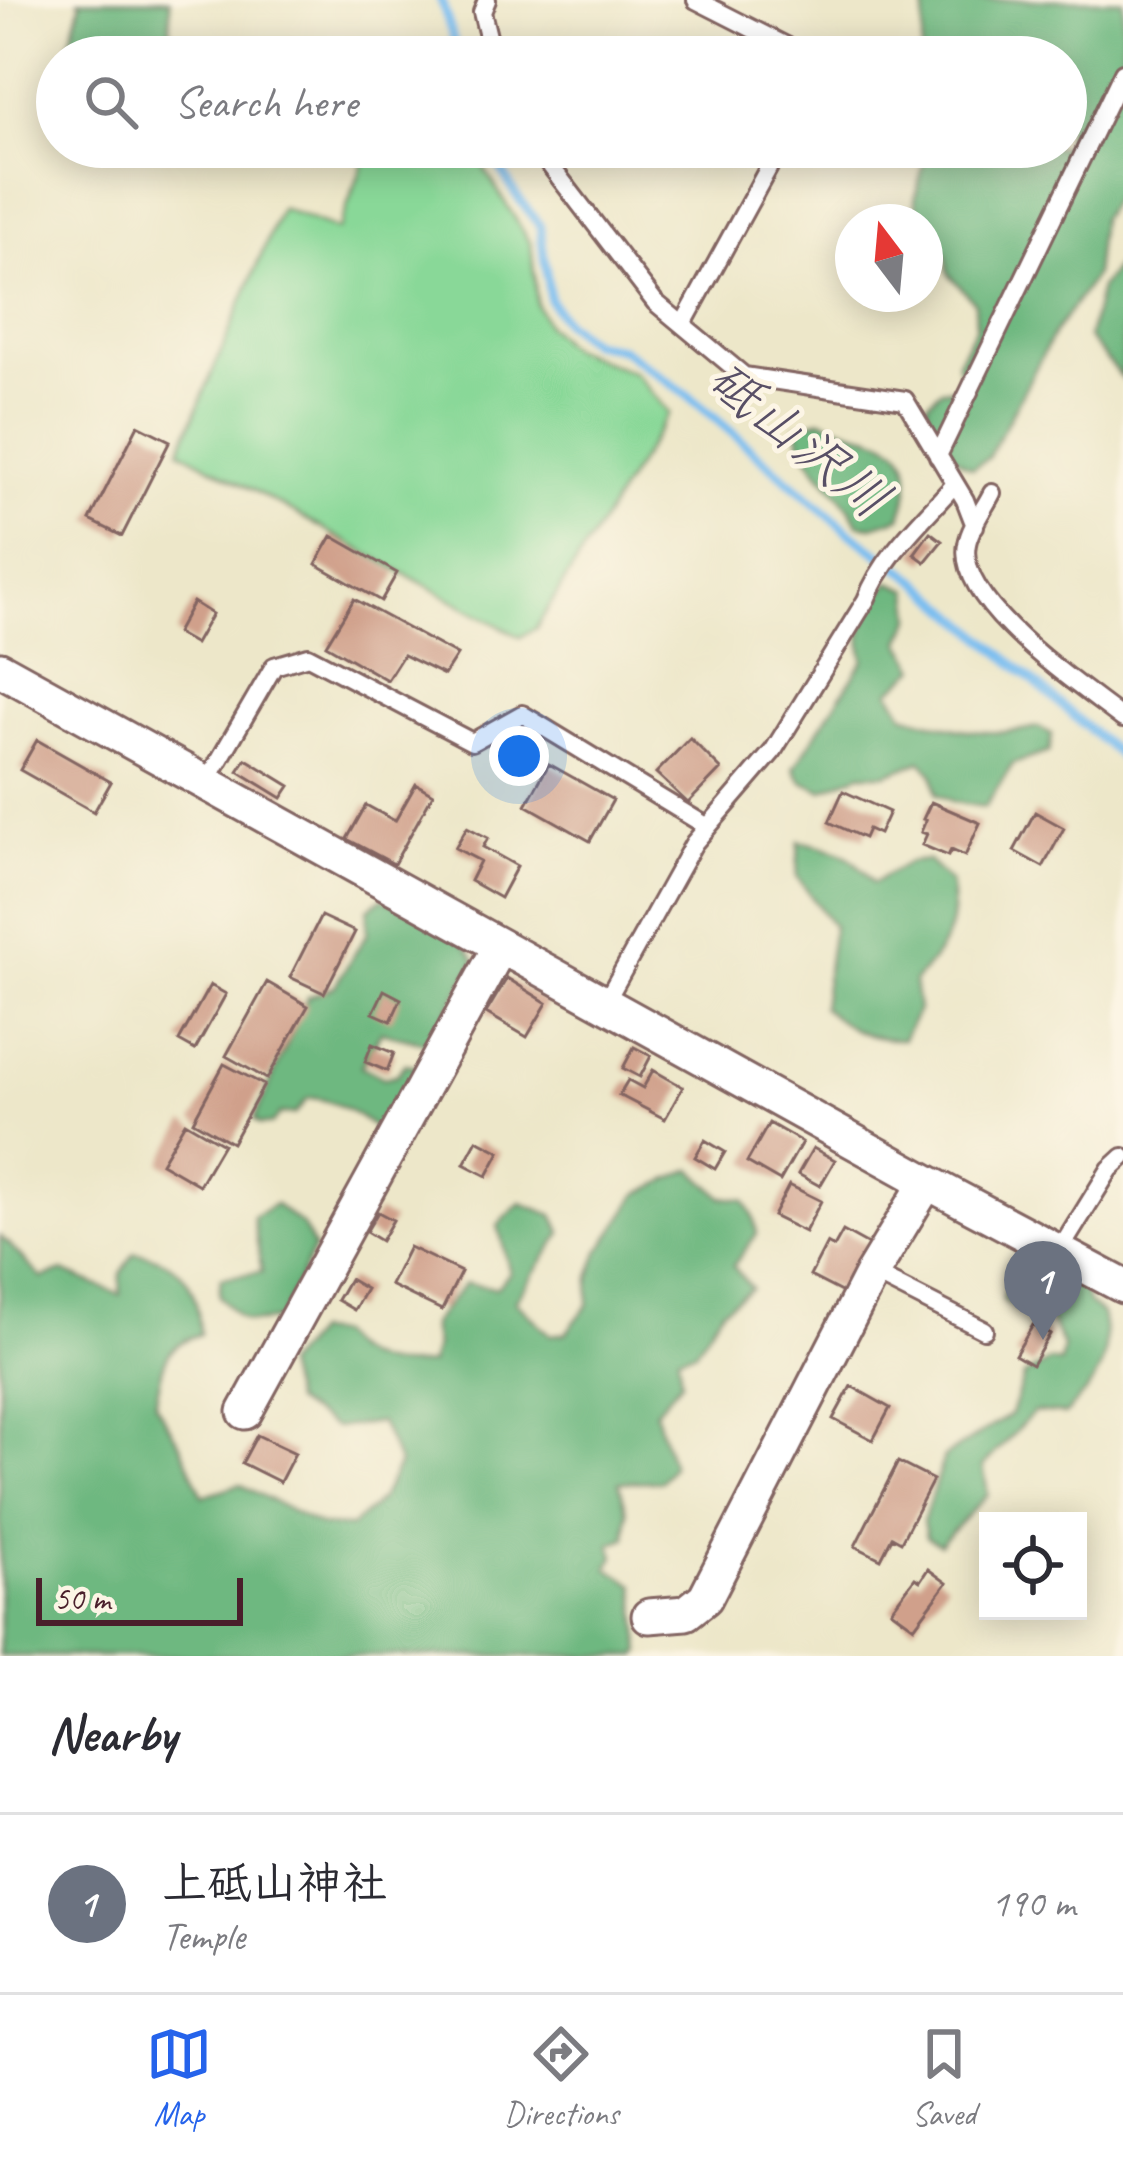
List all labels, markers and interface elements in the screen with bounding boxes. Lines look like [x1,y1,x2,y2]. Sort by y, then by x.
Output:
search box [36,36,1087,168]
icon: search [78,69,144,135]
text: Search here [174,74,357,131]
north arrow [835,204,943,312]
water label: 砥山沢川 [694,345,904,533]
your location [489,726,549,786]
pin: 1 [1004,1241,1082,1340]
map controls [979,1512,1087,1620]
button: locate [979,1512,1087,1620]
scale bar [36,1572,243,1625]
text: 50 m [54,1578,110,1620]
text: Nearby [48,1702,176,1766]
text: 上砥山神社 [162,1855,387,1912]
text: 1 [78,1879,96,1928]
text: 190 m [991,1879,1075,1928]
text: Temple [162,1912,245,1961]
tab: Map [146,2021,212,2135]
tab: Directions [504,2021,619,2135]
tab: Saved [911,2021,977,2135]

